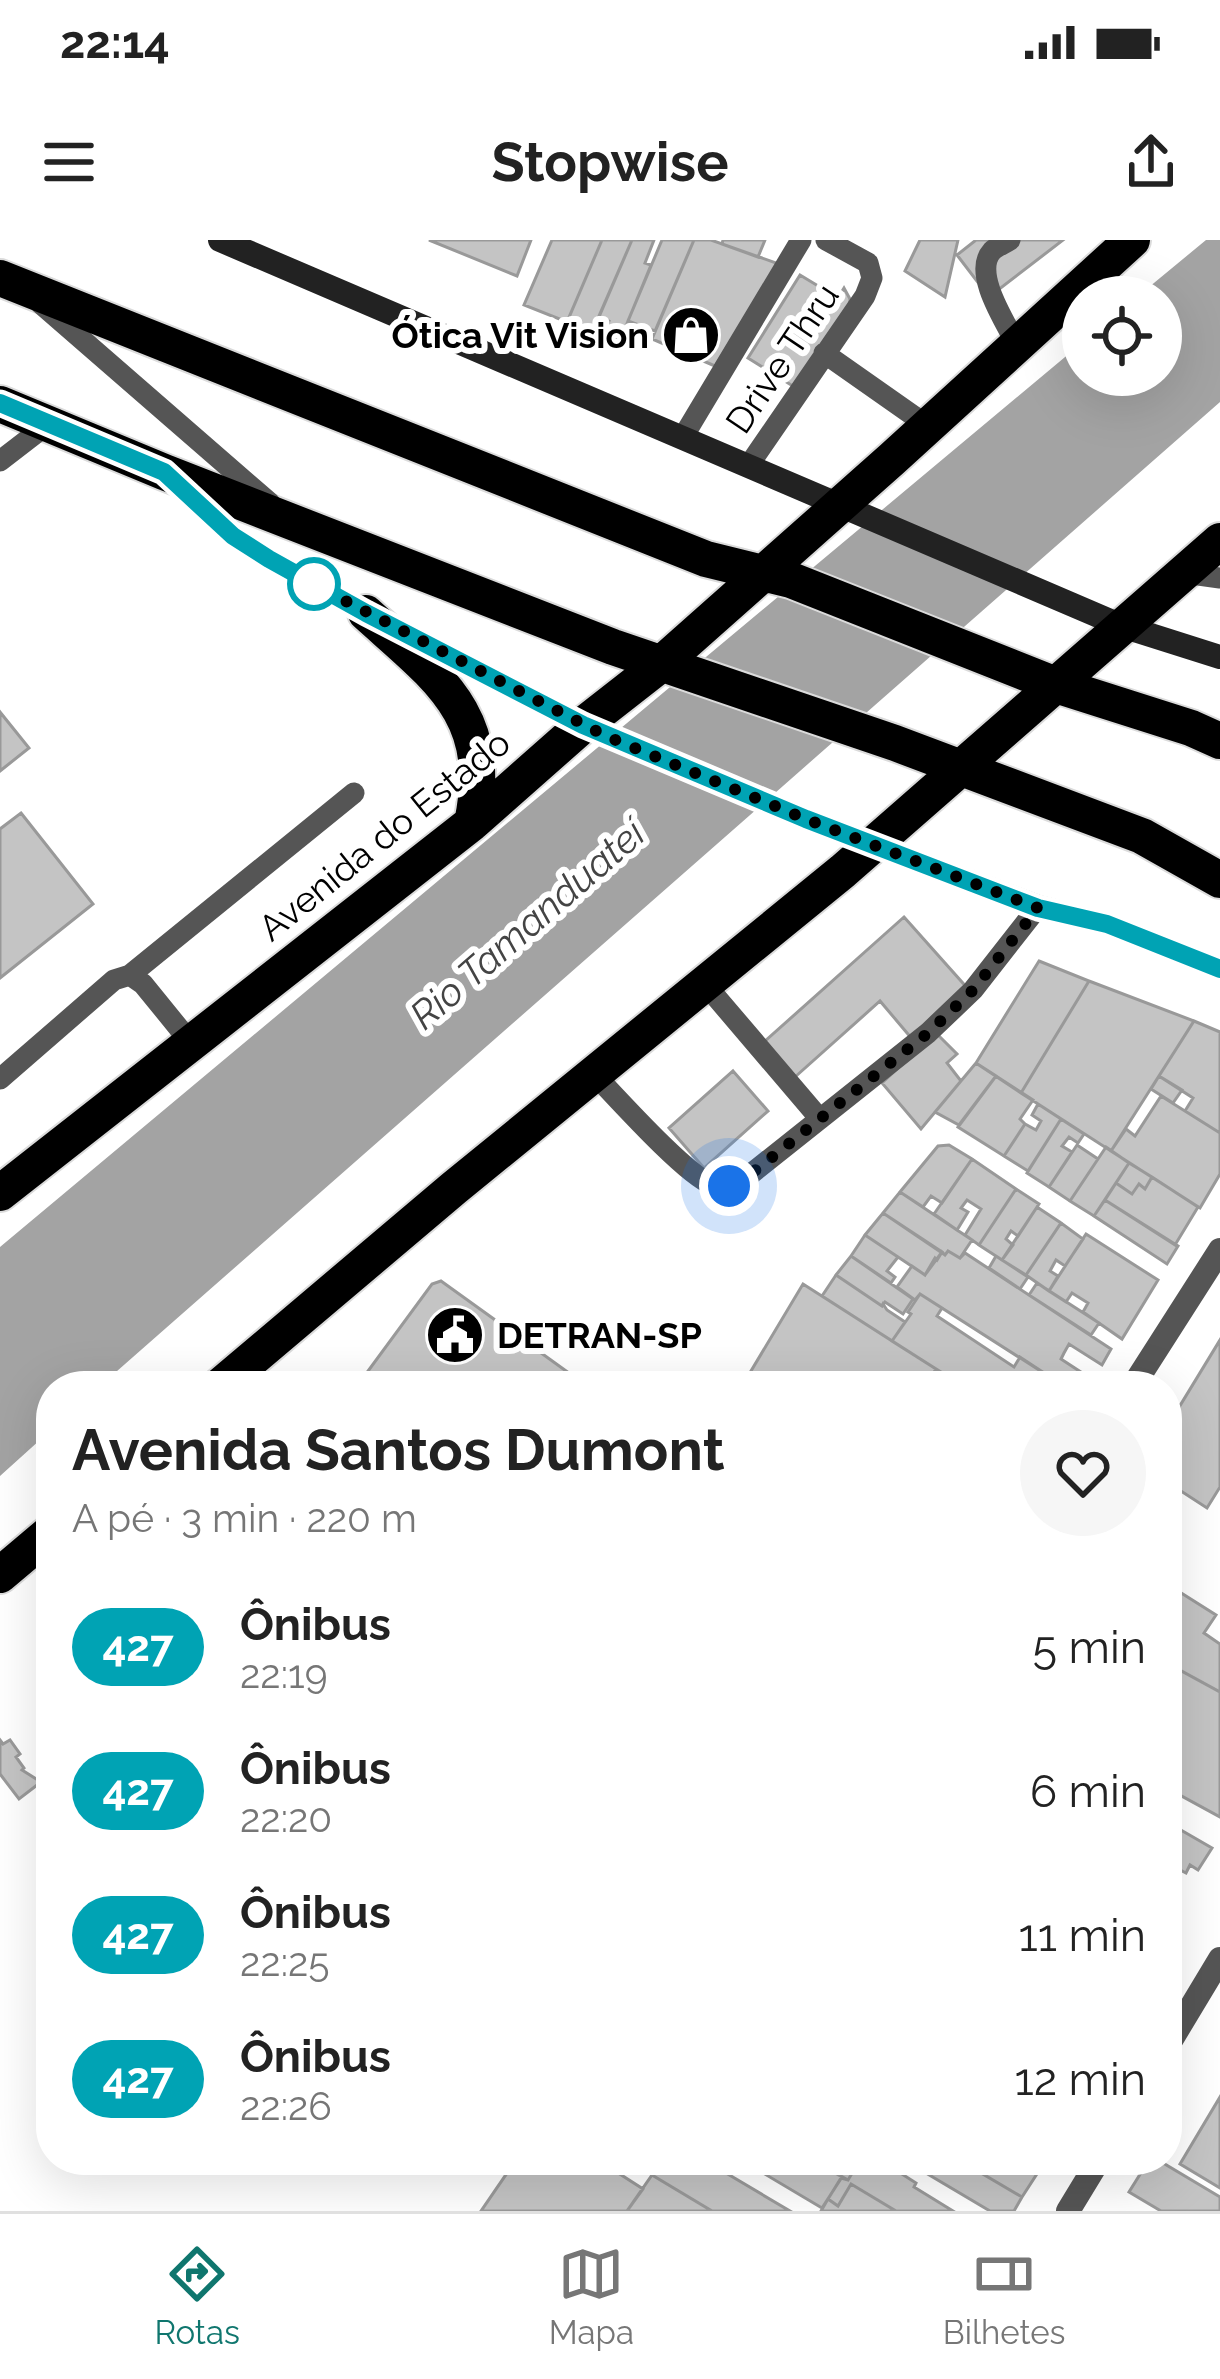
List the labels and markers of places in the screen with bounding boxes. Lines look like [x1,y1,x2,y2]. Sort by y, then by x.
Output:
shop icon: Ótica Vit Vision [660,304,722,366]
place label: Ótica Vit Vision [392,314,649,356]
unlabelled marker [289,559,339,609]
public building icon: DETRAN-SP [424,1304,486,1366]
place label: DETRAN-SP [497,1314,702,1356]

